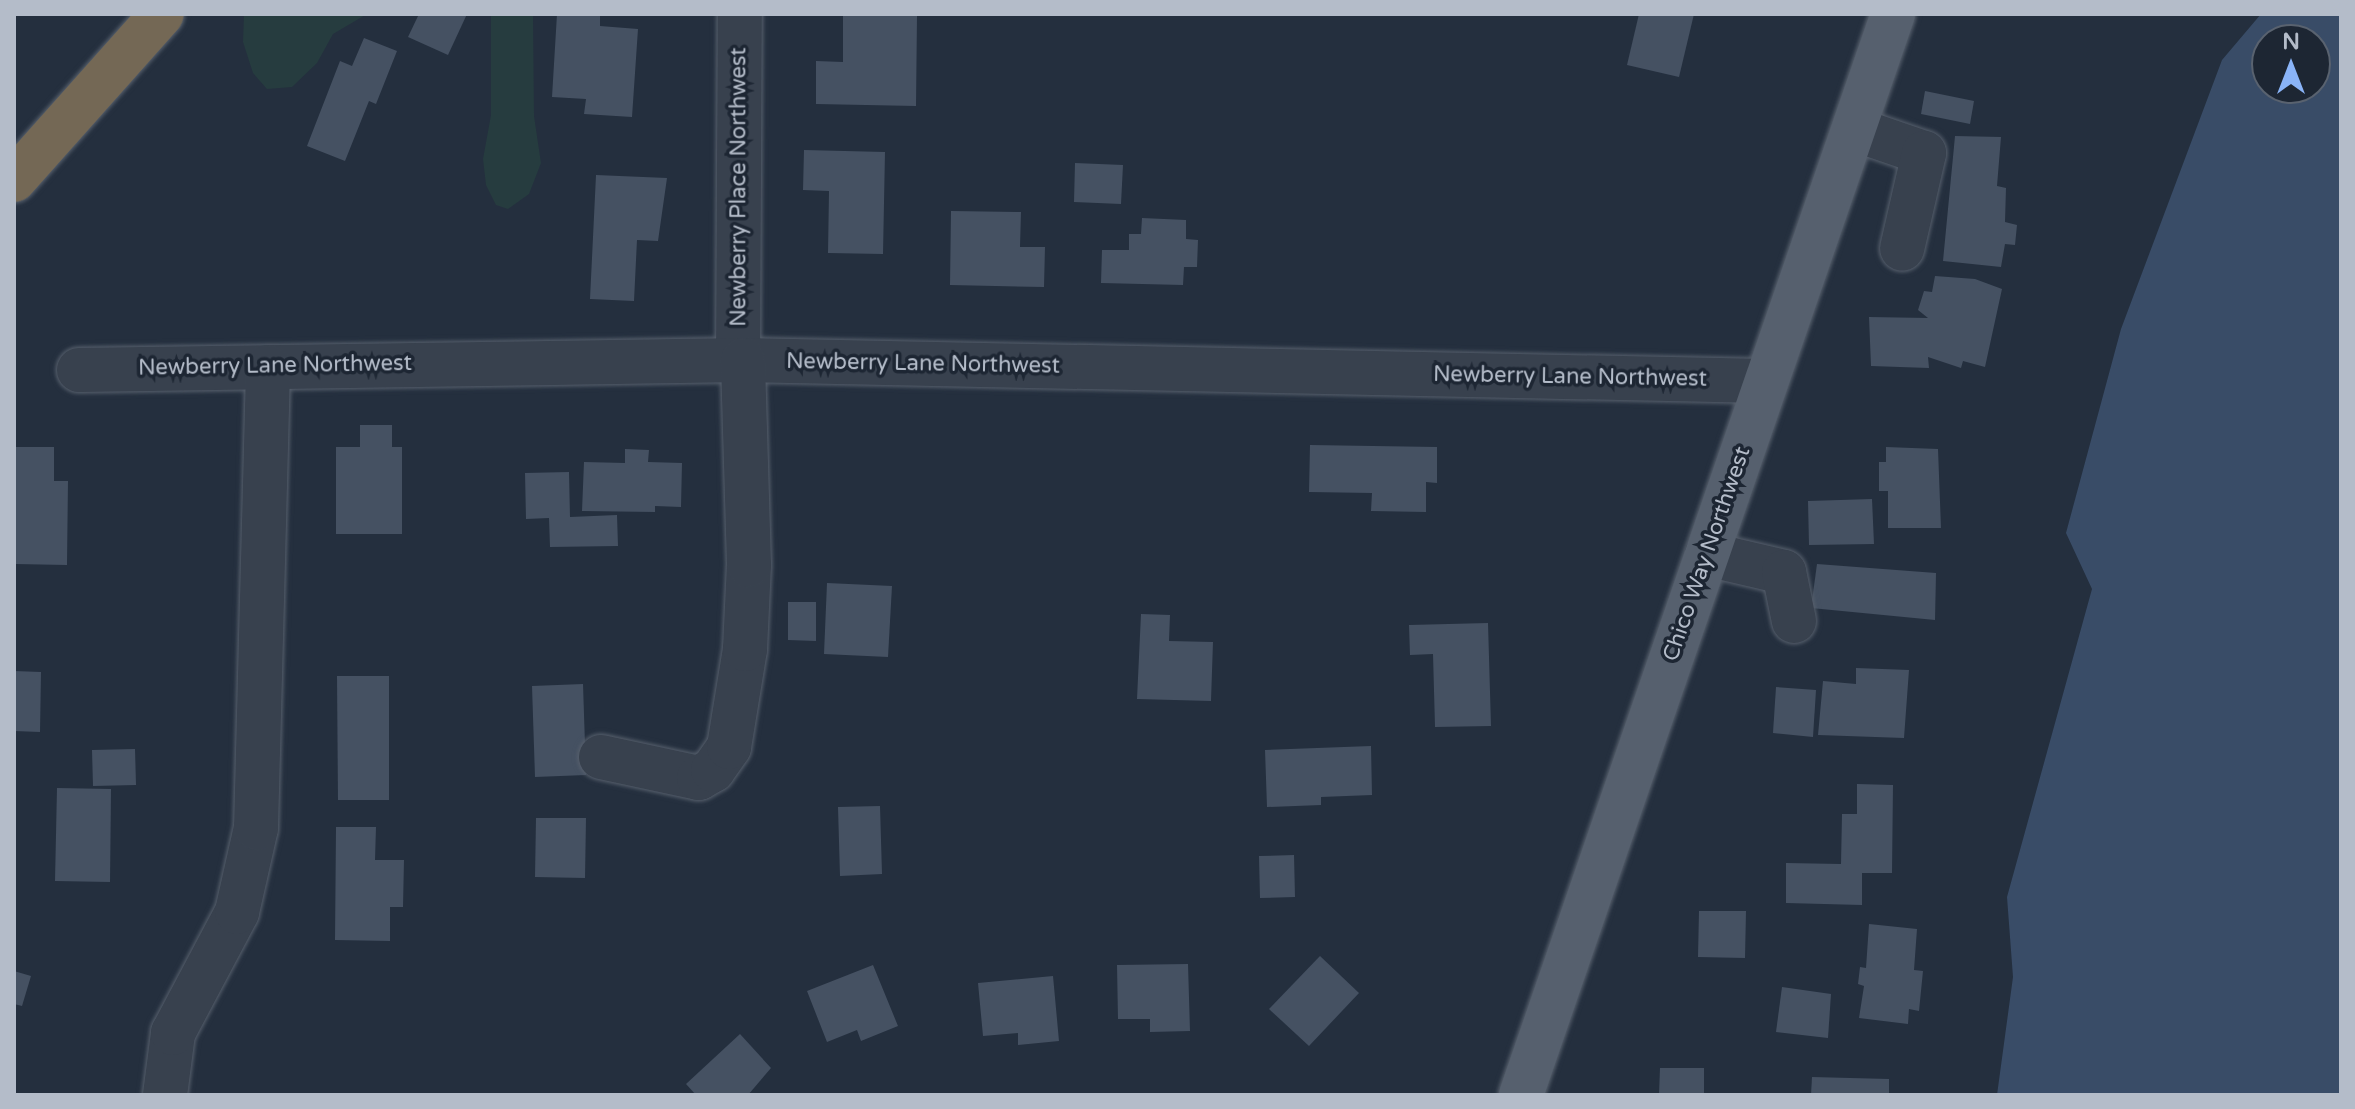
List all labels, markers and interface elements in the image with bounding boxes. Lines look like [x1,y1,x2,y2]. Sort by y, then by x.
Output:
north arrow [2251,24,2331,104]
text: N [2282,29,2300,55]
street label: Newberry Place Northwest [726,47,752,327]
street label: Newberry Lane Northwest [786,348,1060,380]
street label: Newberry Lane Northwest [138,350,412,382]
street label: Newberry Lane Northwest [1433,361,1707,393]
street label: Chico Way Northwest [1658,443,1756,665]

